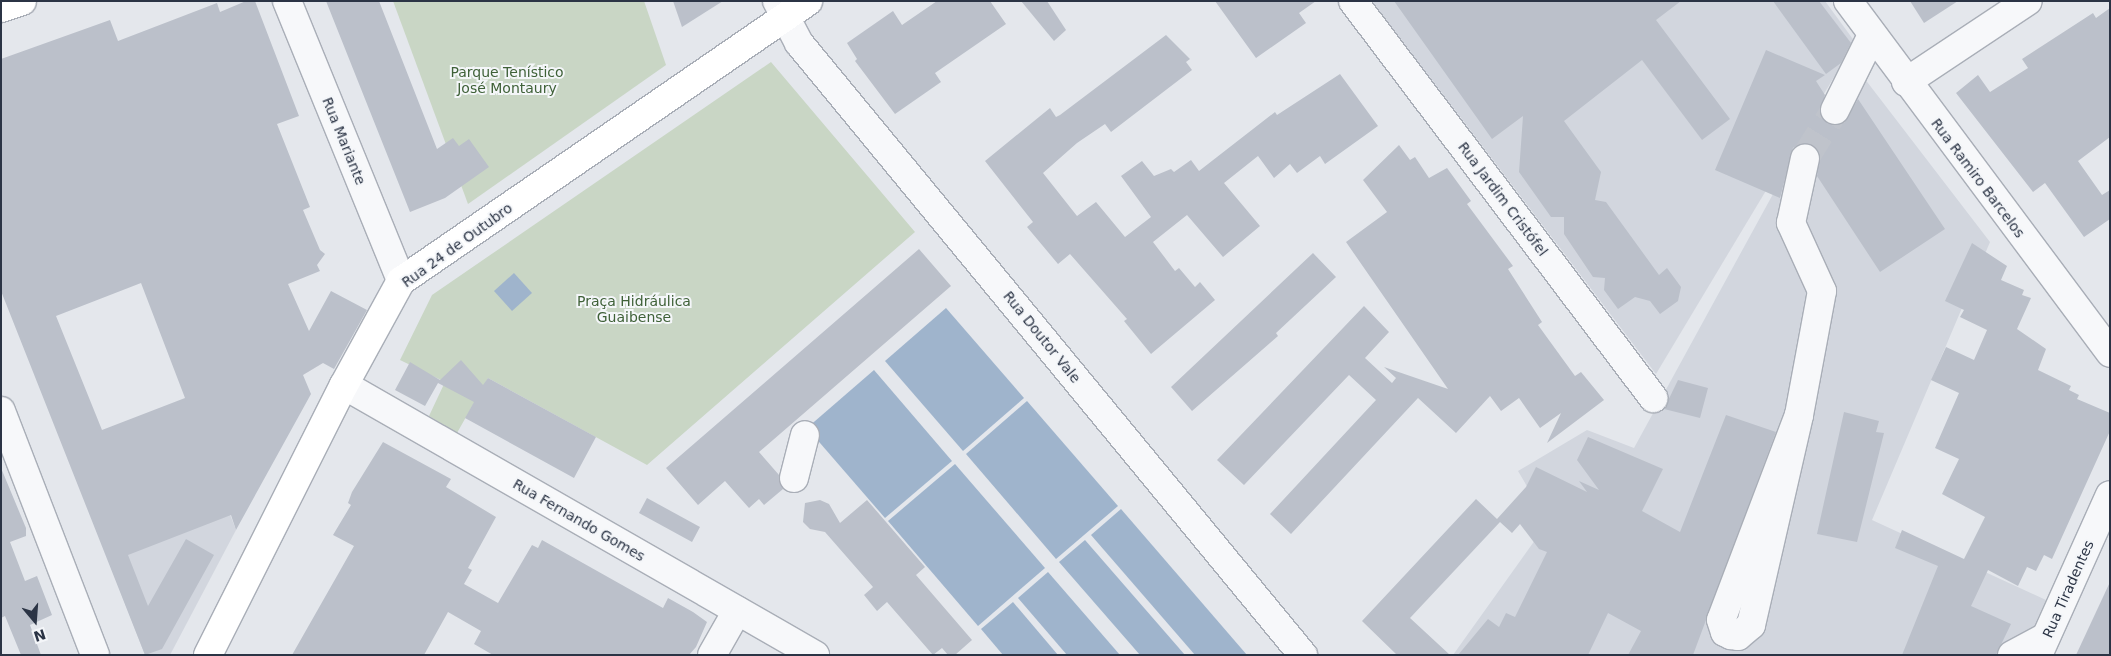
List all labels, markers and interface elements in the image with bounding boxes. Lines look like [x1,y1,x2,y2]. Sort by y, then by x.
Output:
park label: Parque Tenístico José Montaury [450,64,564,96]
street label: Rua Mariante [319,95,369,187]
street label: Rua Ramiro Barcelos [1928,115,2028,241]
street label: Rua Jardim Cristófel [1455,139,1551,259]
street label: Rua 24 de Outubro [399,199,515,291]
street label: Rua Doutor Vale [1000,288,1084,386]
park label: Praça Hidráulica Guaibense [577,293,691,326]
street label: Rua Fernando Gomes [510,475,648,565]
street label: Rua Tiradentes [2039,538,2097,640]
north arrow [10,596,60,646]
text: N [32,626,48,645]

